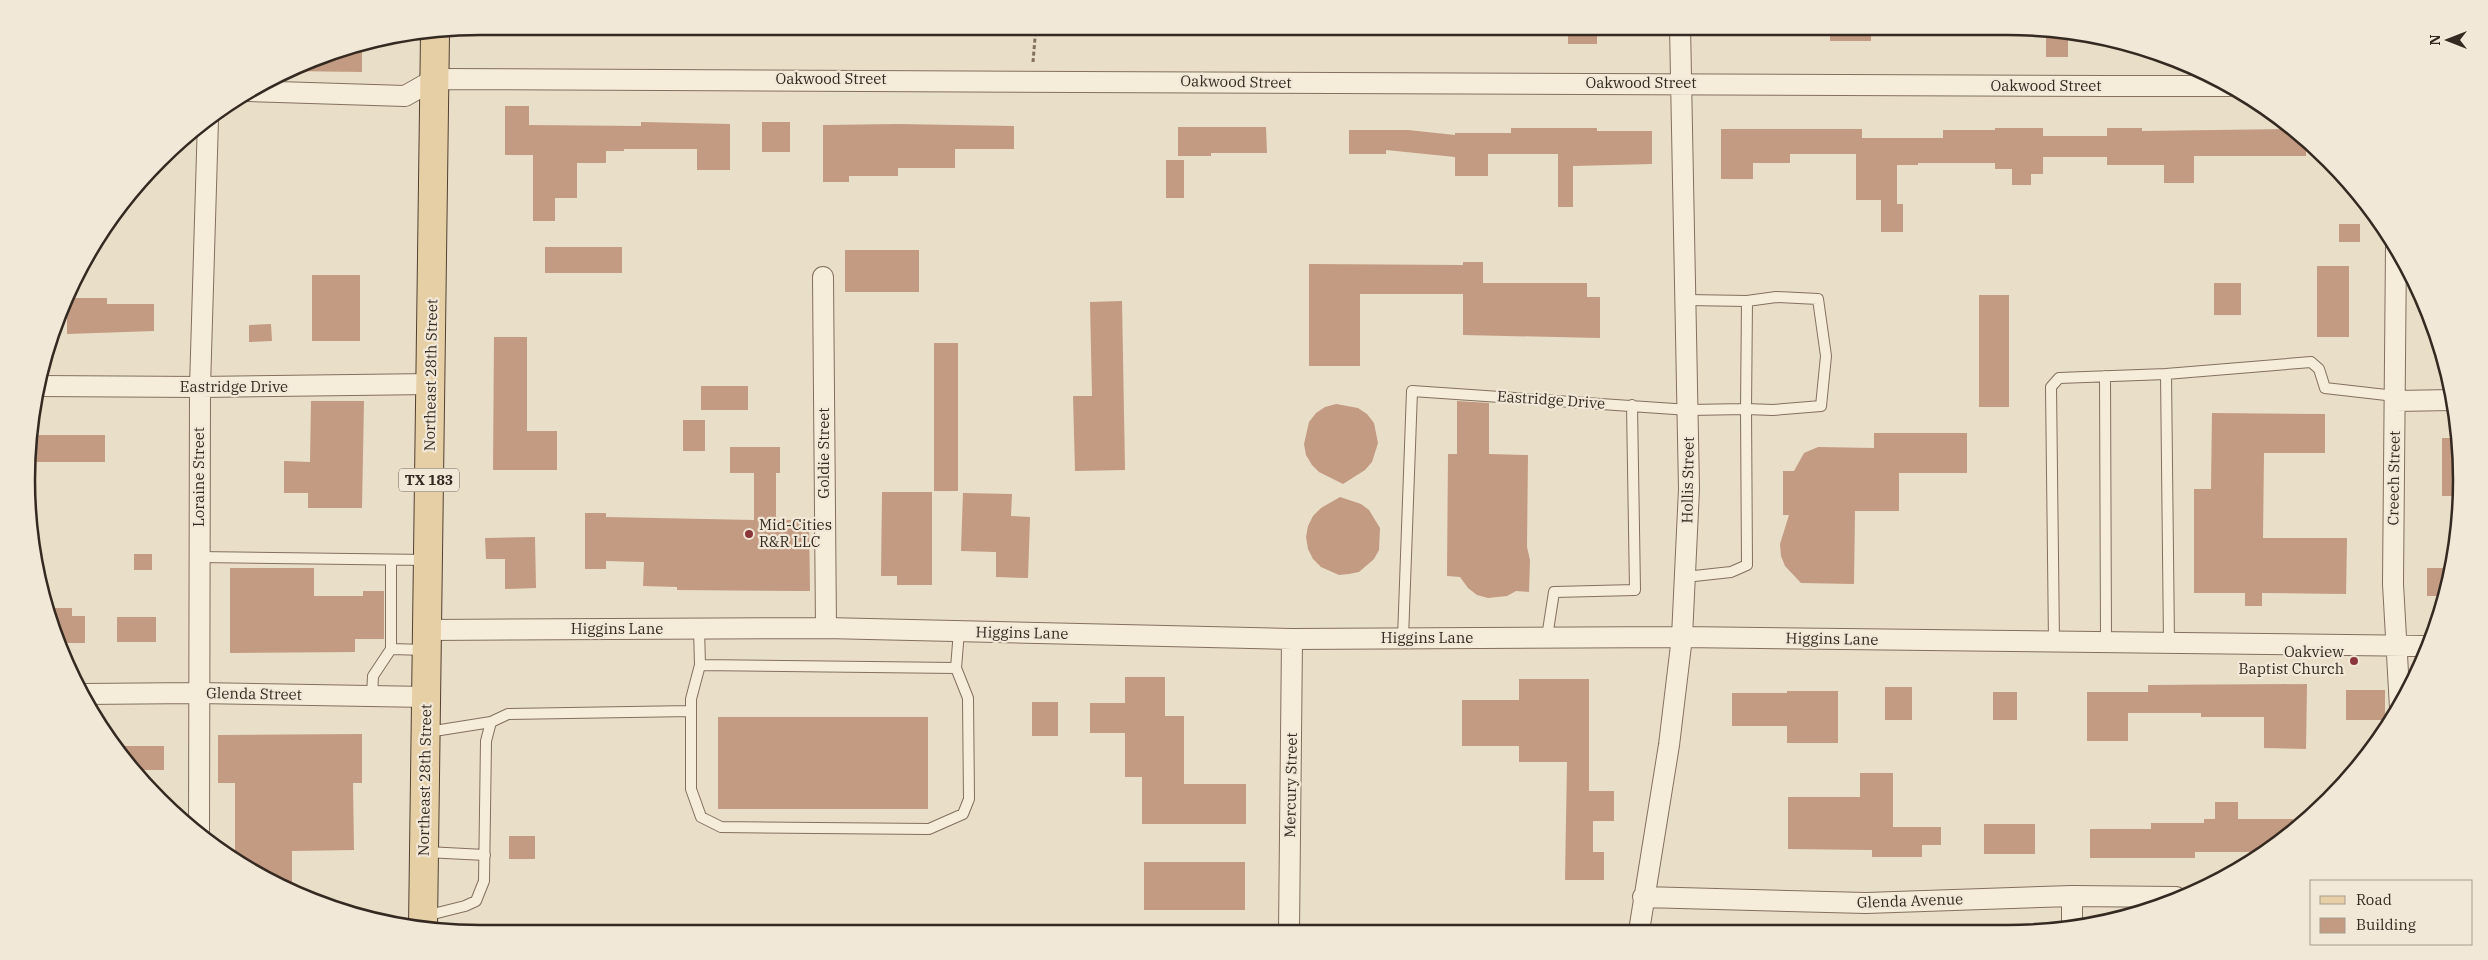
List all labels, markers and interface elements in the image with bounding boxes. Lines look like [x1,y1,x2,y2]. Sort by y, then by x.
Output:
north arrow [2423,15,2473,65]
text: N [2426,34,2444,46]
street label: Oakwood Street [775,69,887,88]
street label: Oakwood Street [1180,71,1292,92]
street label: Oakwood Street [1585,73,1697,92]
street label: Oakwood Street [1990,76,2102,95]
street label: Northeast 28th Street [420,299,441,451]
street label: Eastridge Drive [180,377,288,396]
street label: Eastridge Drive [1496,386,1606,413]
street label: Goldie Street [814,407,833,499]
street label: Loraine Street [189,427,208,527]
street label: Creech Street [2383,430,2404,526]
street label: Hollis Street [1677,436,1698,524]
road number: TX 183 [399,468,459,492]
place label: Mid-Cities R&R LLC [759,515,832,551]
marker: Mid-Cities R&R LLC [743,528,755,540]
street label: Higgins Lane [571,619,663,638]
street label: Higgins Lane [976,622,1069,643]
street label: Higgins Lane [1381,628,1473,647]
street label: Higgins Lane [1786,628,1879,649]
place label: Oakview Baptist Church [2238,642,2344,678]
marker: Oakview Baptist Church [2348,655,2360,667]
street label: Glenda Street [206,683,302,704]
street label: Northeast 28th Street [414,704,435,856]
street label: Mercury Street [1280,732,1301,838]
legend [2310,880,2473,945]
street label: Glenda Avenue [1856,889,1964,912]
text: Road [2356,890,2392,909]
text: Building [2356,915,2416,934]

